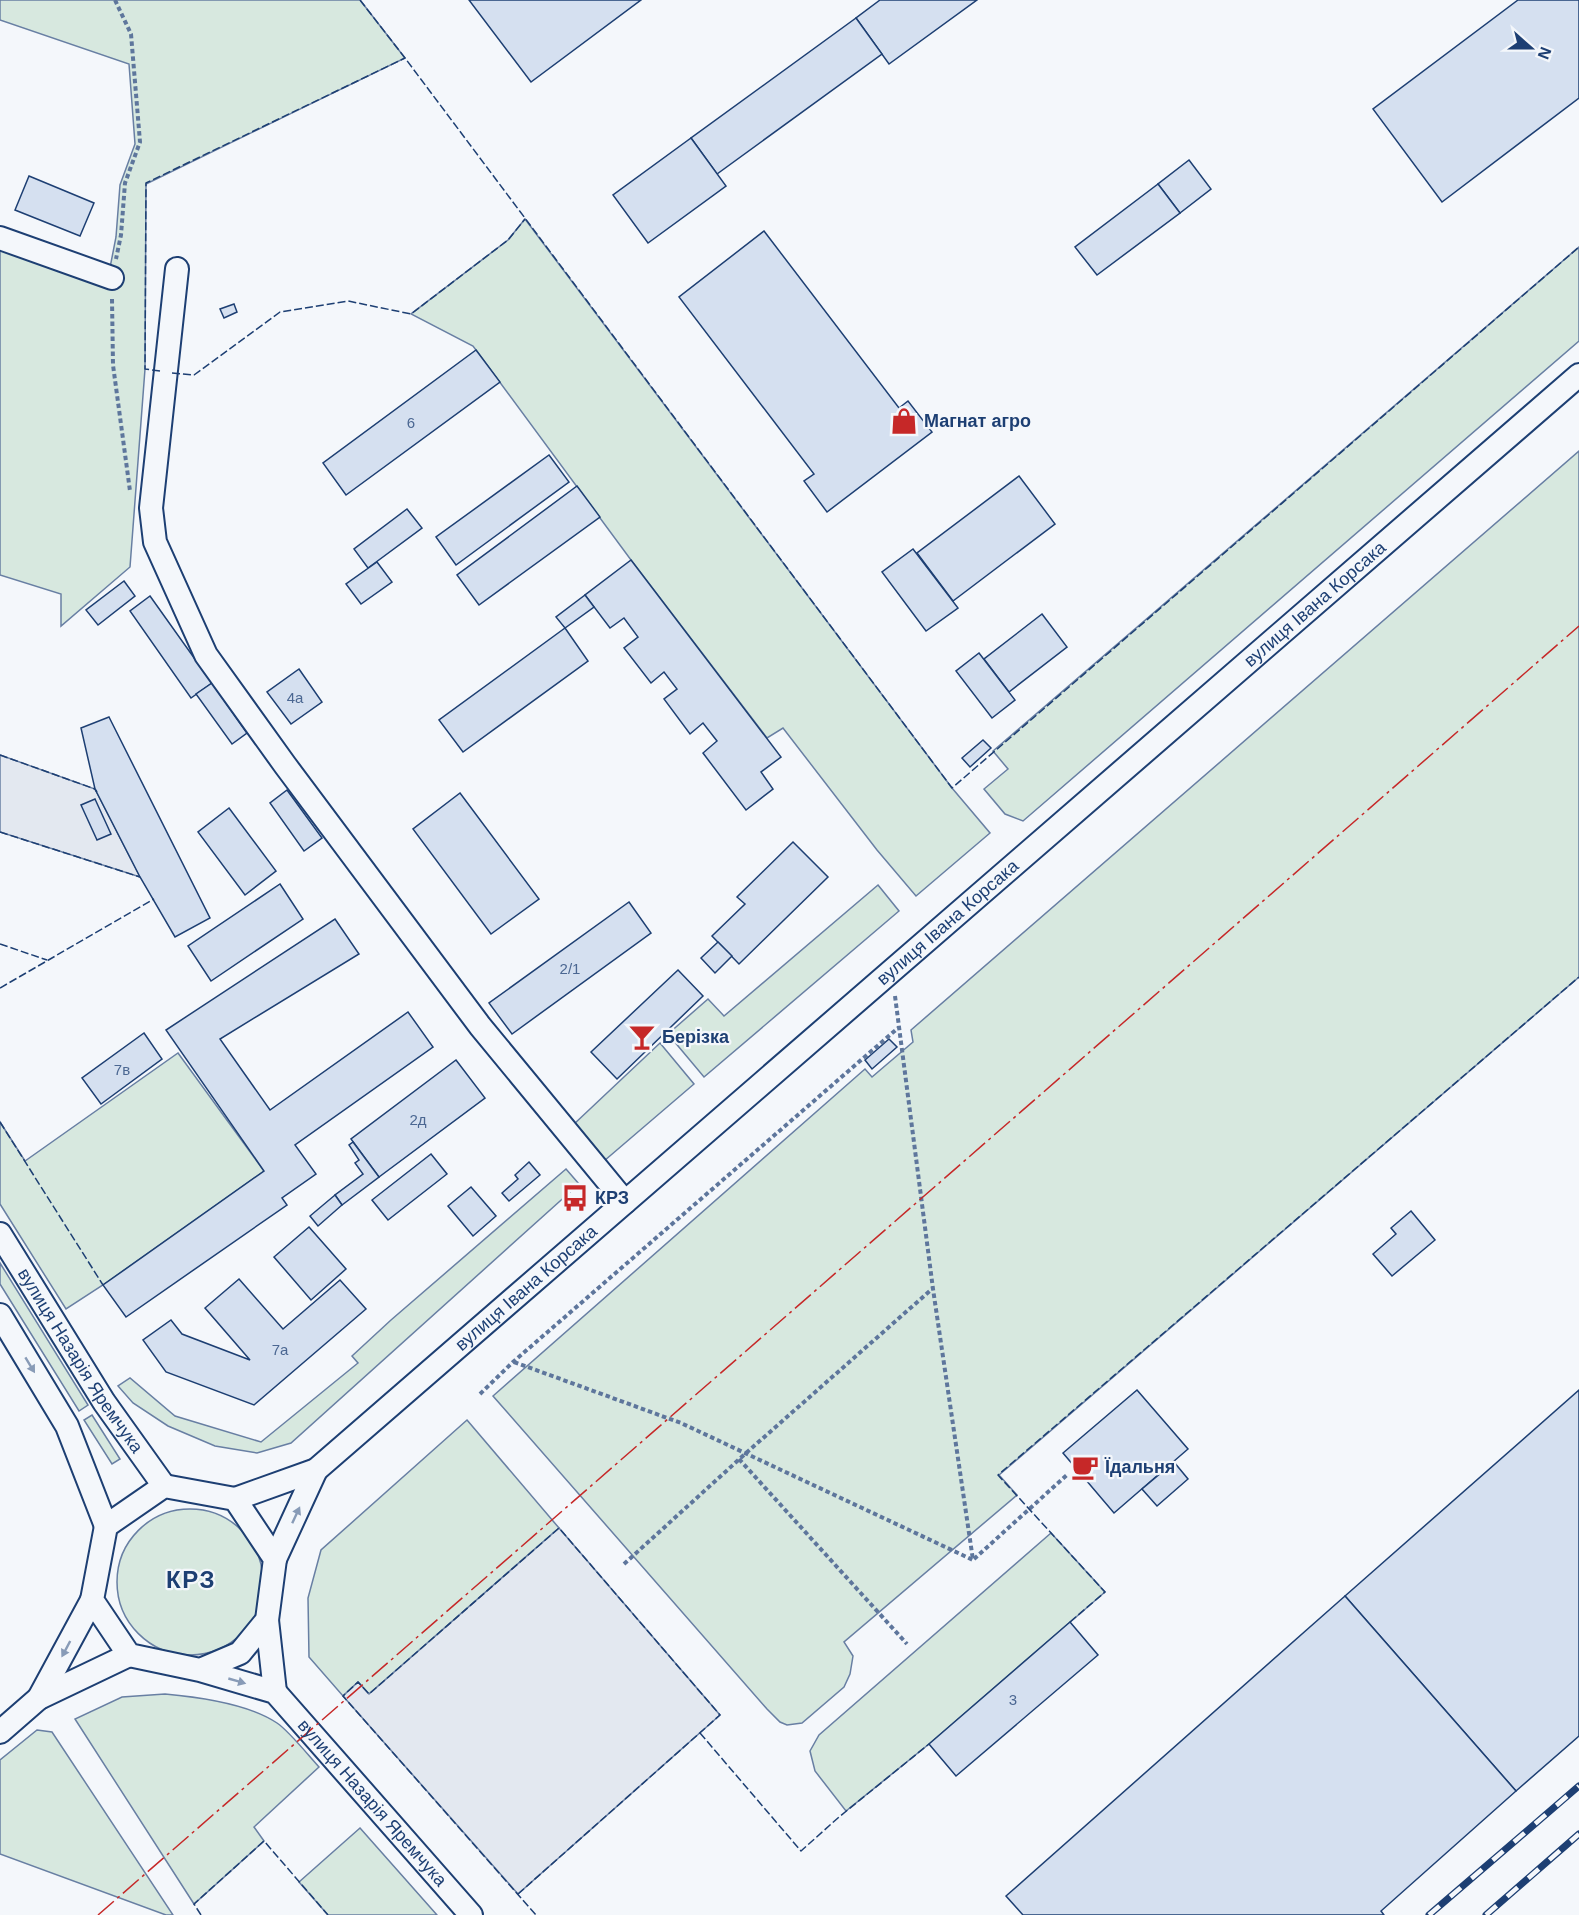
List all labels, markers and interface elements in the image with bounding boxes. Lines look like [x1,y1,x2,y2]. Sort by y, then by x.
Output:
north arrow [1501,18,1561,78]
text: N [1535,45,1555,62]
shop icon: Магнат агро [889,406,919,436]
place label: Магнат агро [924,411,1031,431]
house number: 6 [407,414,415,431]
street label: вулиця Івана Корсака [1240,537,1390,671]
house number: 4а [287,689,304,706]
street label: вулиця Івана Корсака [873,855,1023,989]
house number: 2/1 [560,960,580,977]
bar icon: Берізка [627,1022,657,1052]
place label: Берізка [662,1027,730,1047]
house number: 7в [114,1061,130,1078]
house number: 2д [409,1111,427,1128]
bus stop icon: КРЗ [560,1183,590,1213]
place label: КРЗ [595,1188,629,1208]
street label: вулиця Івана Корсака [451,1221,602,1355]
street label: вулиця Назарія Яремчука [14,1265,148,1458]
house number: 7а [272,1341,289,1358]
one-way arrow [25,1357,36,1373]
cafe icon: Їдальня [1070,1452,1100,1482]
place label: Їдальня [1104,1457,1175,1477]
one-way arrow [291,1505,301,1523]
district label: КРЗ [166,1566,216,1593]
one-way arrow [61,1641,71,1658]
one-way arrow [228,1677,246,1686]
house number: 3 [1009,1691,1017,1708]
street label: вулиця Назарія Яремчука [294,1715,452,1891]

